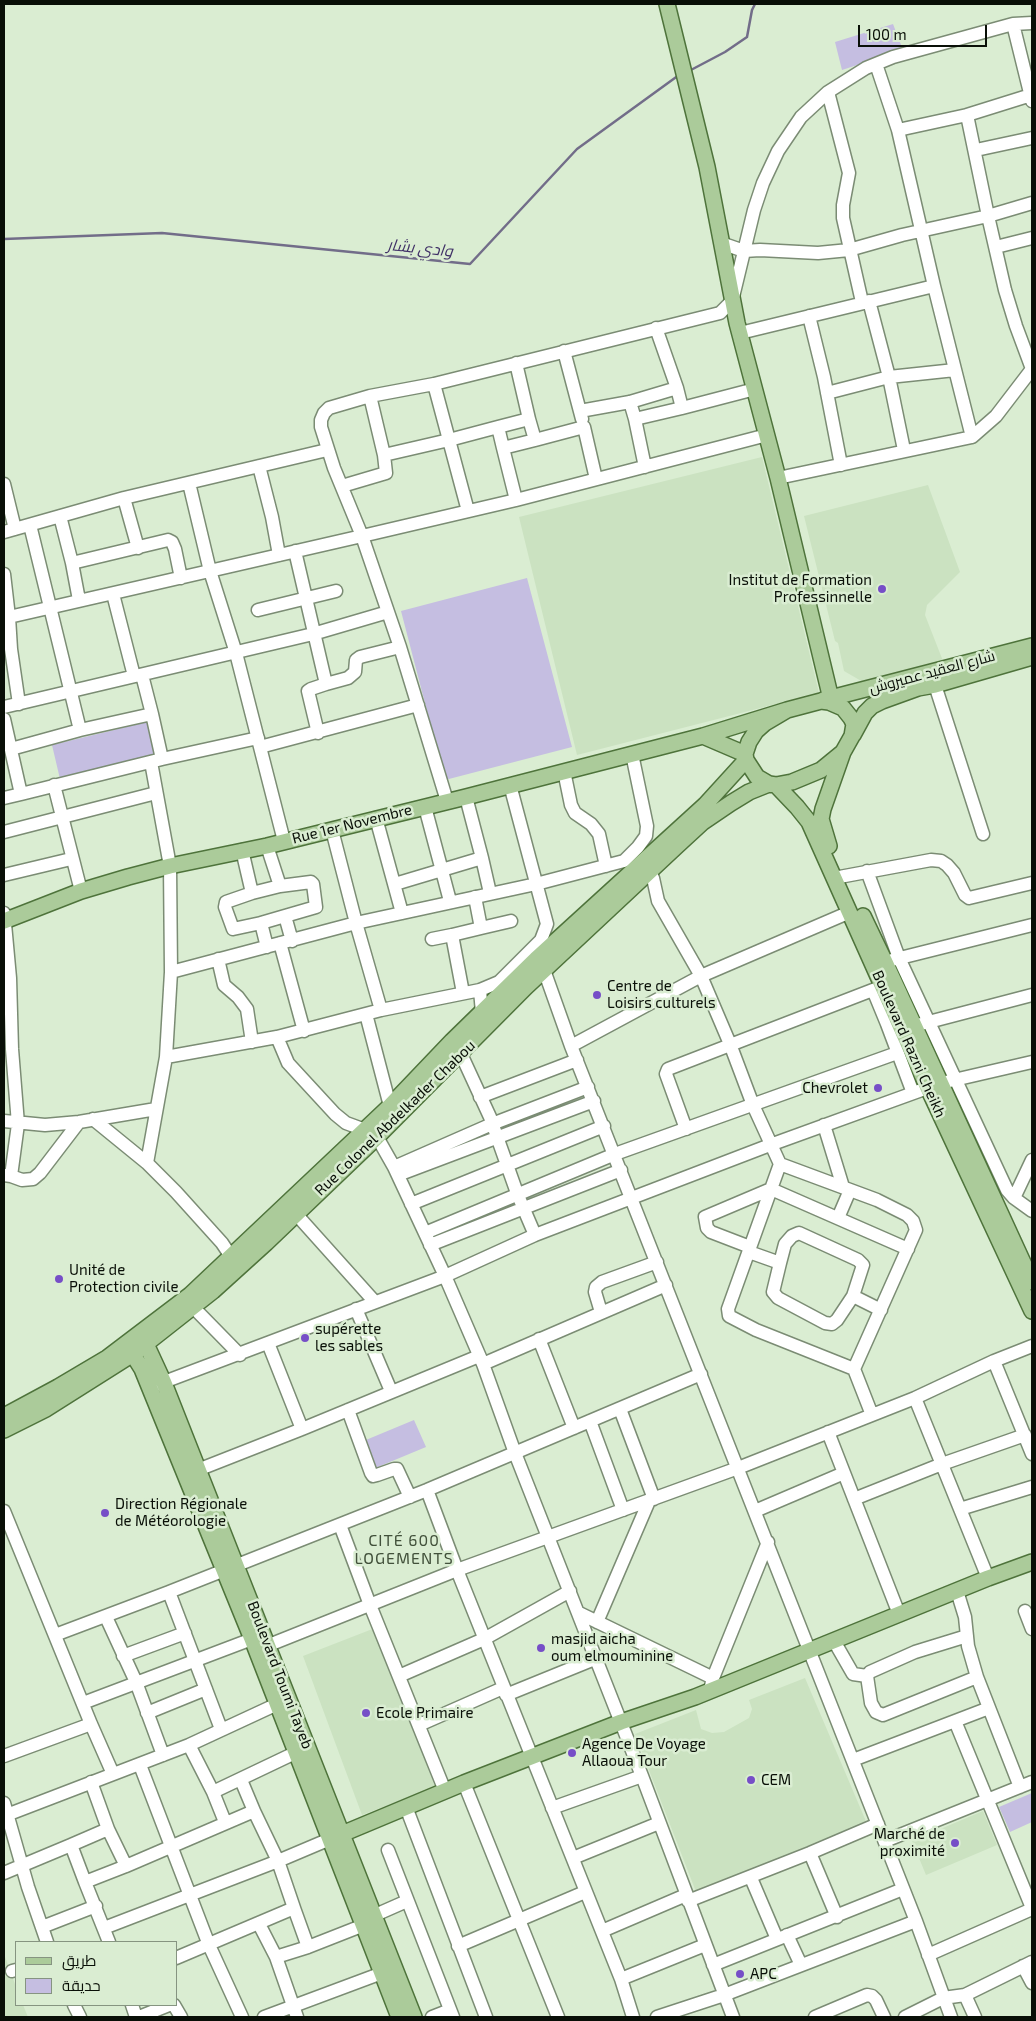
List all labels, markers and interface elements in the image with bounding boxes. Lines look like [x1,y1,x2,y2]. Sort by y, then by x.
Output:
scale bar [861,15,990,47]
text: 100 m [866,25,907,43]
water label: وادي بشار [386,235,454,261]
place label: Institut de Formation Professinnelle [729,571,872,606]
marker: Institut de Formation Professinnelle [876,583,888,595]
street label: شارع العقيد عميروش [867,647,997,697]
street label: Rue 1er Novembre [290,800,414,848]
street label: Boulevard Razni Cheikh [868,968,950,1120]
place label: Centre de Loisirs culturels [607,977,716,1012]
marker: Centre de Loisirs culturels [591,989,603,1001]
street label: Rue Colonel Abdelkader Chabou [311,1037,479,1199]
place label: Chevrolet [802,1079,868,1097]
marker: Chevrolet [872,1082,884,1094]
place label: Unité de Protection civile [69,1261,179,1296]
marker: Unité de Protection civile [53,1273,65,1285]
place label: supérette les sables [315,1320,383,1355]
marker: supérette les sables [299,1332,311,1344]
place label: Direction Régionale de Météorologie [115,1495,247,1530]
marker: Direction Régionale de Météorologie [99,1507,111,1519]
district label: CITÉ 600 LOGEMENTS [353,1531,455,1569]
street label: Boulevard Toumi Tayeb [243,1598,317,1752]
place label: masjid aicha oum elmouminine [551,1630,673,1665]
marker: masjid aicha oum elmouminine [535,1642,547,1654]
place label: Ecole Primaire [376,1704,474,1722]
marker: Ecole Primaire [360,1707,372,1719]
place label: Agence De Voyage Allaoua Tour [582,1735,706,1770]
marker: Agence De Voyage Allaoua Tour [566,1747,578,1759]
place label: CEM [761,1771,791,1789]
marker: CEM [745,1774,757,1786]
place label: Marché de proximité [874,1825,945,1860]
marker: Marché de proximité [949,1837,961,1849]
legend [15,1941,178,2006]
text: طريق [62,1951,96,1969]
place label: APC [750,1965,777,1983]
marker: APC [734,1968,746,1980]
text: حديقة [62,1976,101,1994]

